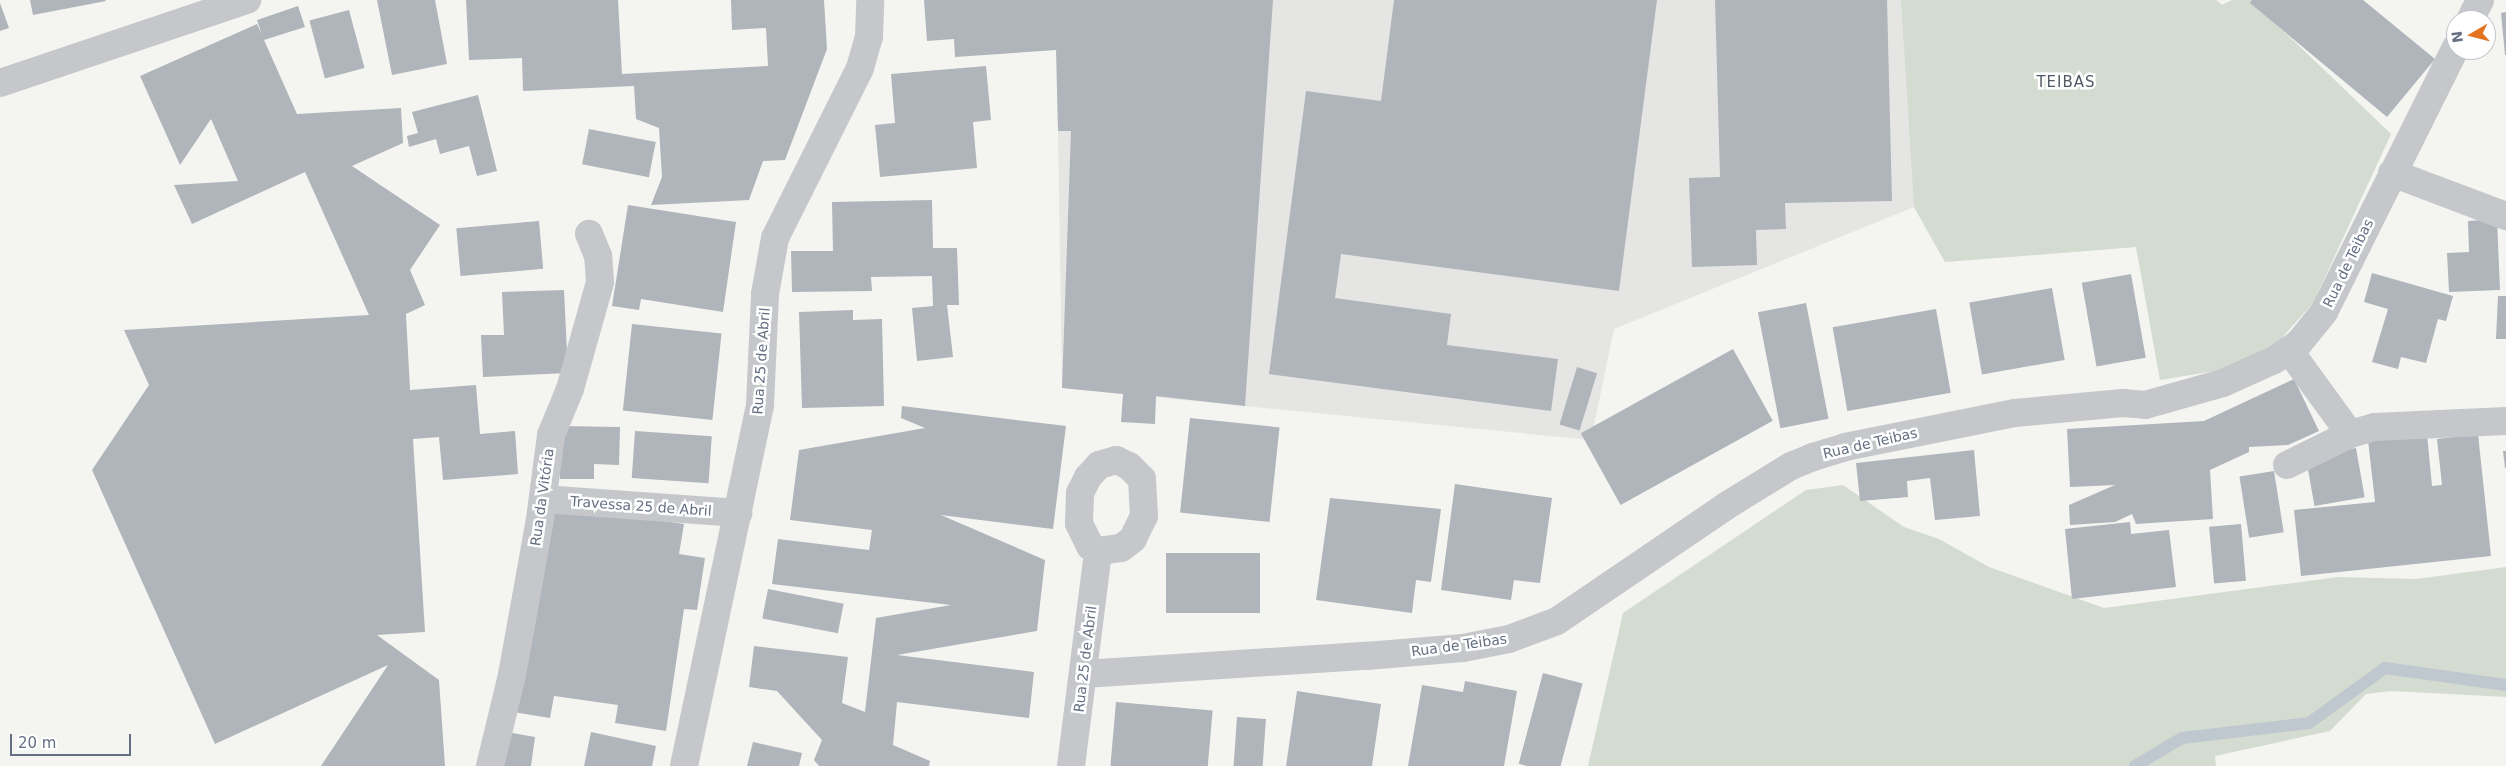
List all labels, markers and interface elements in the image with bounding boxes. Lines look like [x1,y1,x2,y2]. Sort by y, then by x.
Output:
north arrow [2446,10,2496,60]
text: N [2448,30,2466,44]
district label: TEIBAS [2036,74,2096,92]
street label: Rua de Teibas [2319,216,2377,310]
street label: Rua 25 de Abril [749,307,773,415]
street label: Rua de Teibas [1821,424,1919,462]
street label: Rua da Vitória [527,447,557,547]
street label: Travessa 25 de Abril [570,493,712,519]
street label: Rua 25 de Abril [1070,605,1100,713]
street label: Rua de Teibas [1410,630,1508,660]
scale bar [12,724,134,756]
text: 20 m [18,734,56,752]

